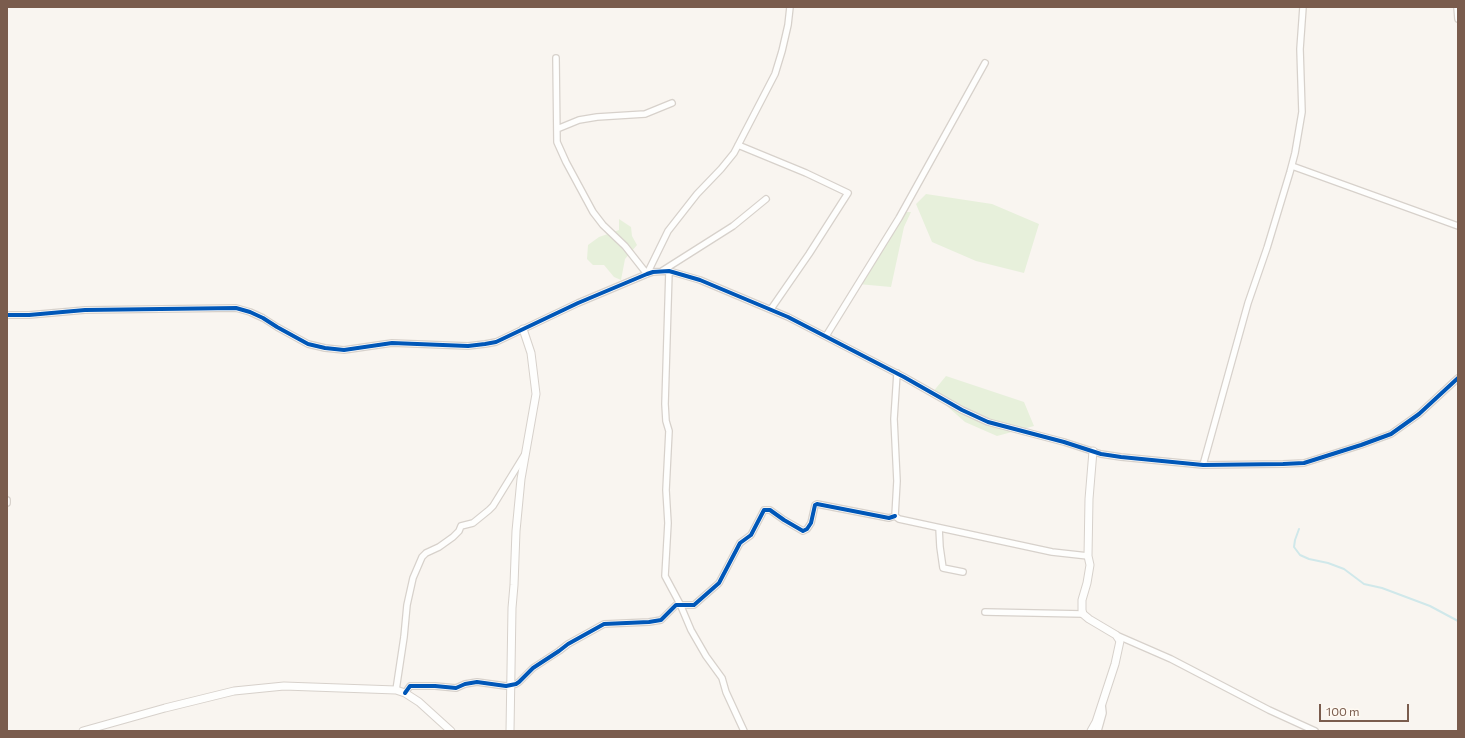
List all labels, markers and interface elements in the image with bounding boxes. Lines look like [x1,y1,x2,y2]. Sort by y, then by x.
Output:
scale bar [1321,696,1411,722]
text: 100 m [1326,704,1360,718]

